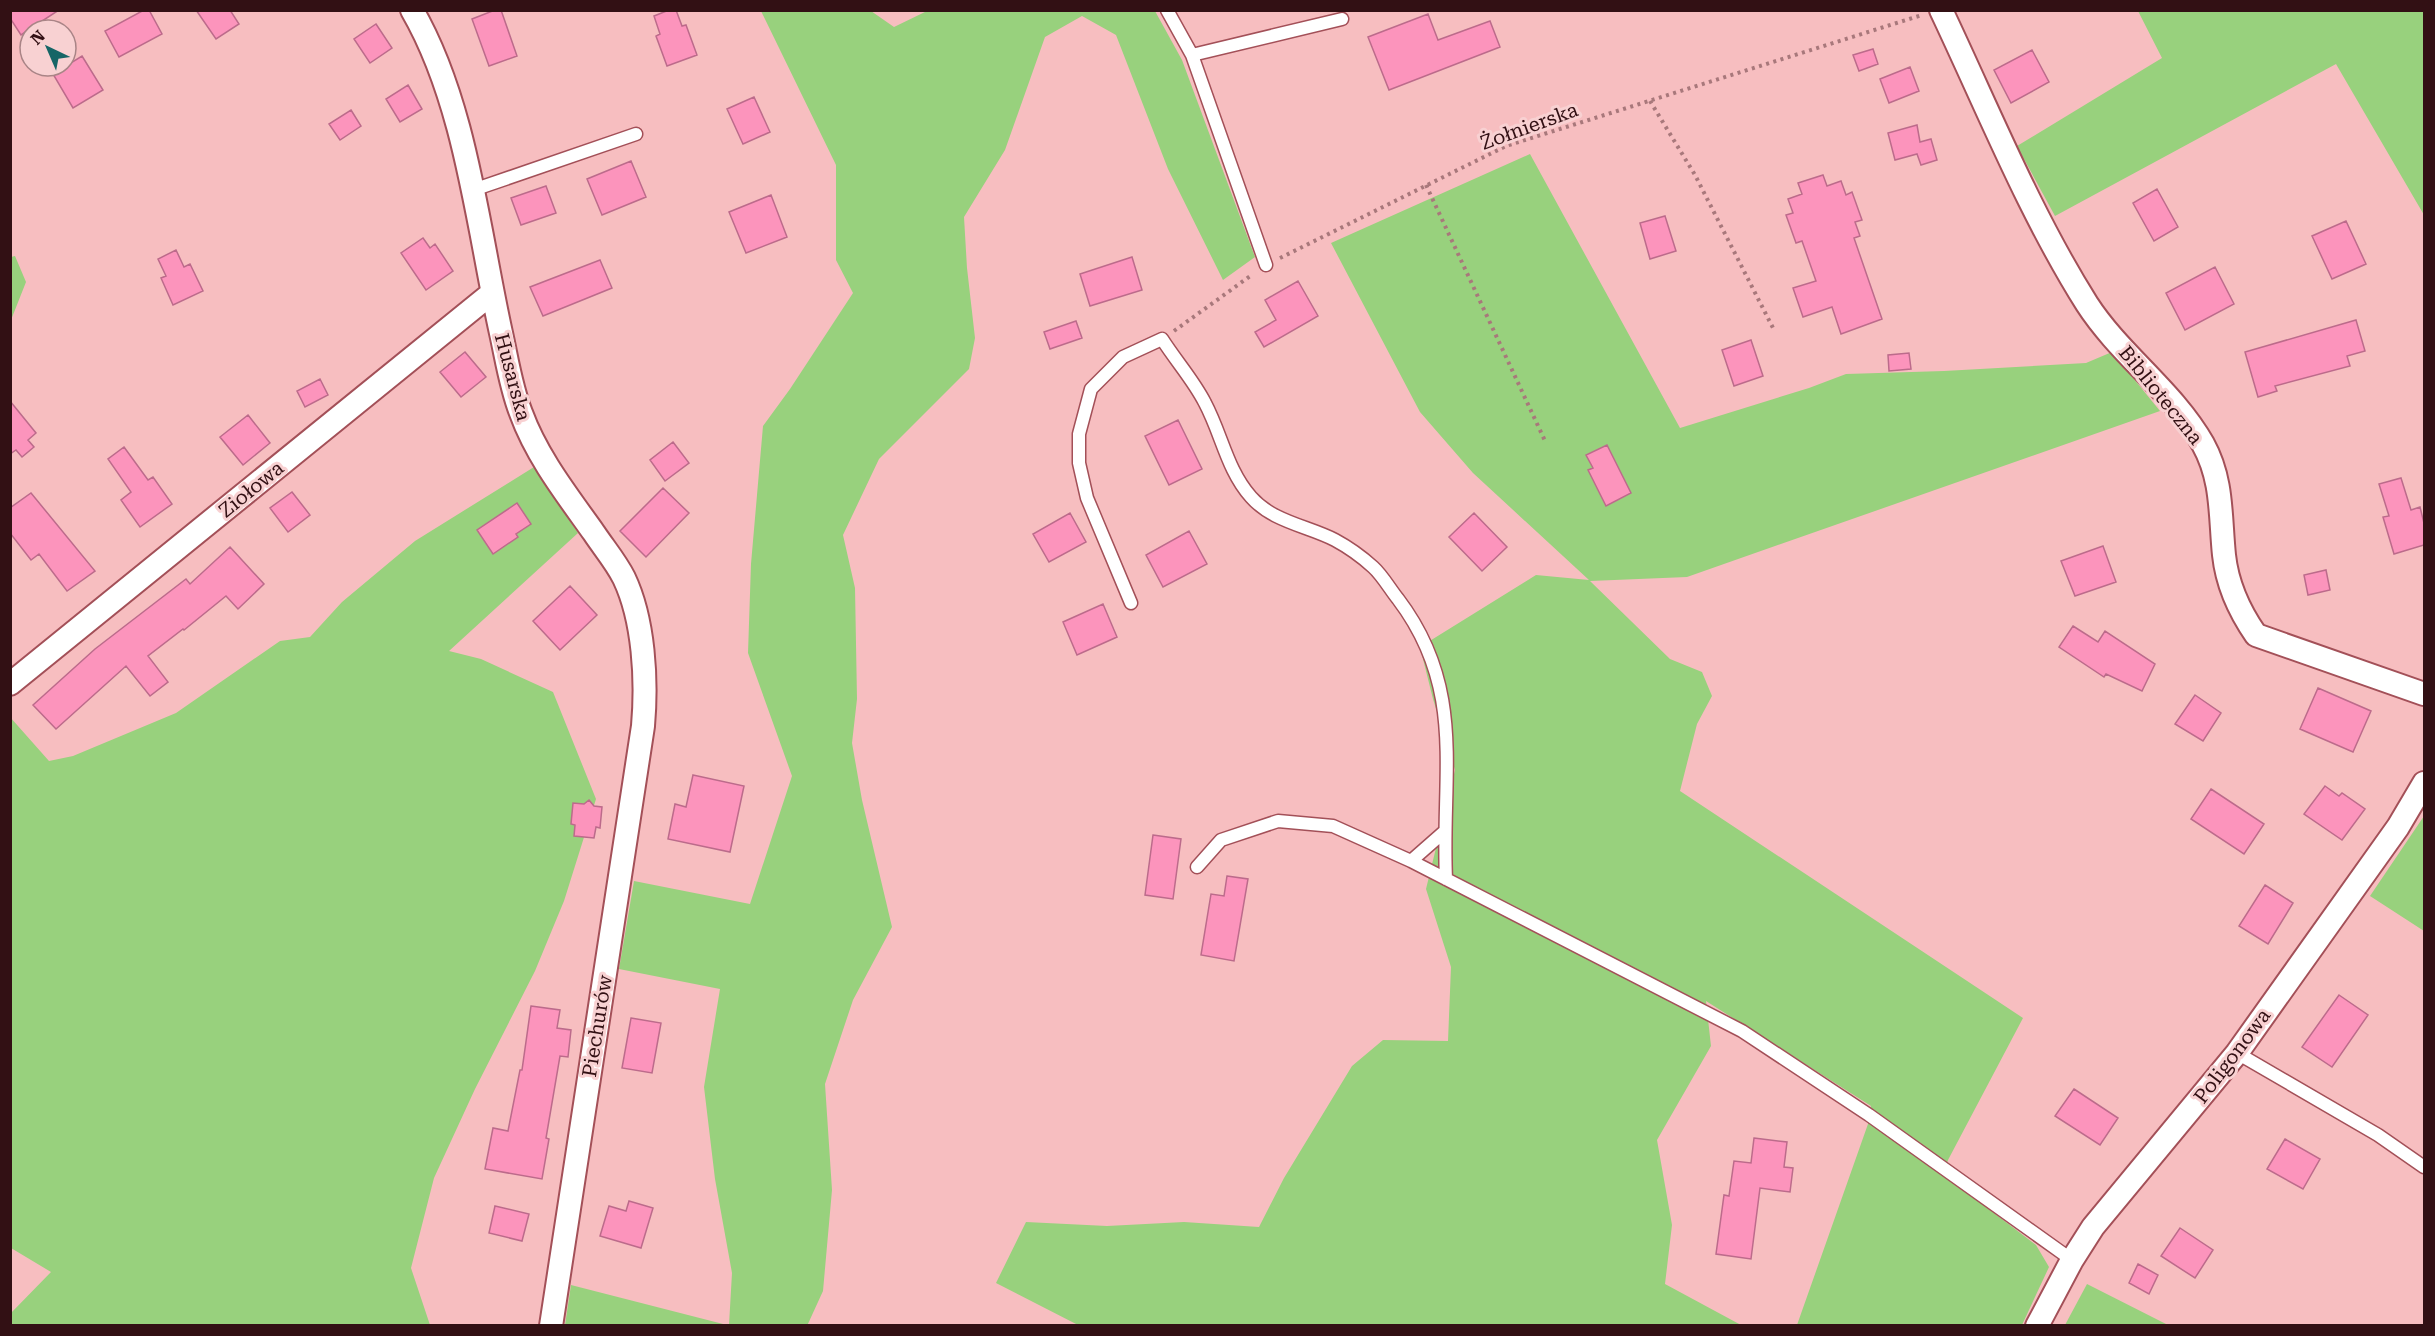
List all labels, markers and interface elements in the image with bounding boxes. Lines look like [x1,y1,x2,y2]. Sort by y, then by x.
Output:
north arrow [18,18,78,78]
text: N [27,26,49,49]
street label: Żołnierska [1477,97,1581,155]
street label: Husarska [490,331,536,424]
street label: Biblioteczna [2114,341,2208,449]
street label: Ziołowa [214,456,288,522]
street label: Piechurów [577,973,617,1079]
street label: Poligonowa [2189,1004,2275,1108]

